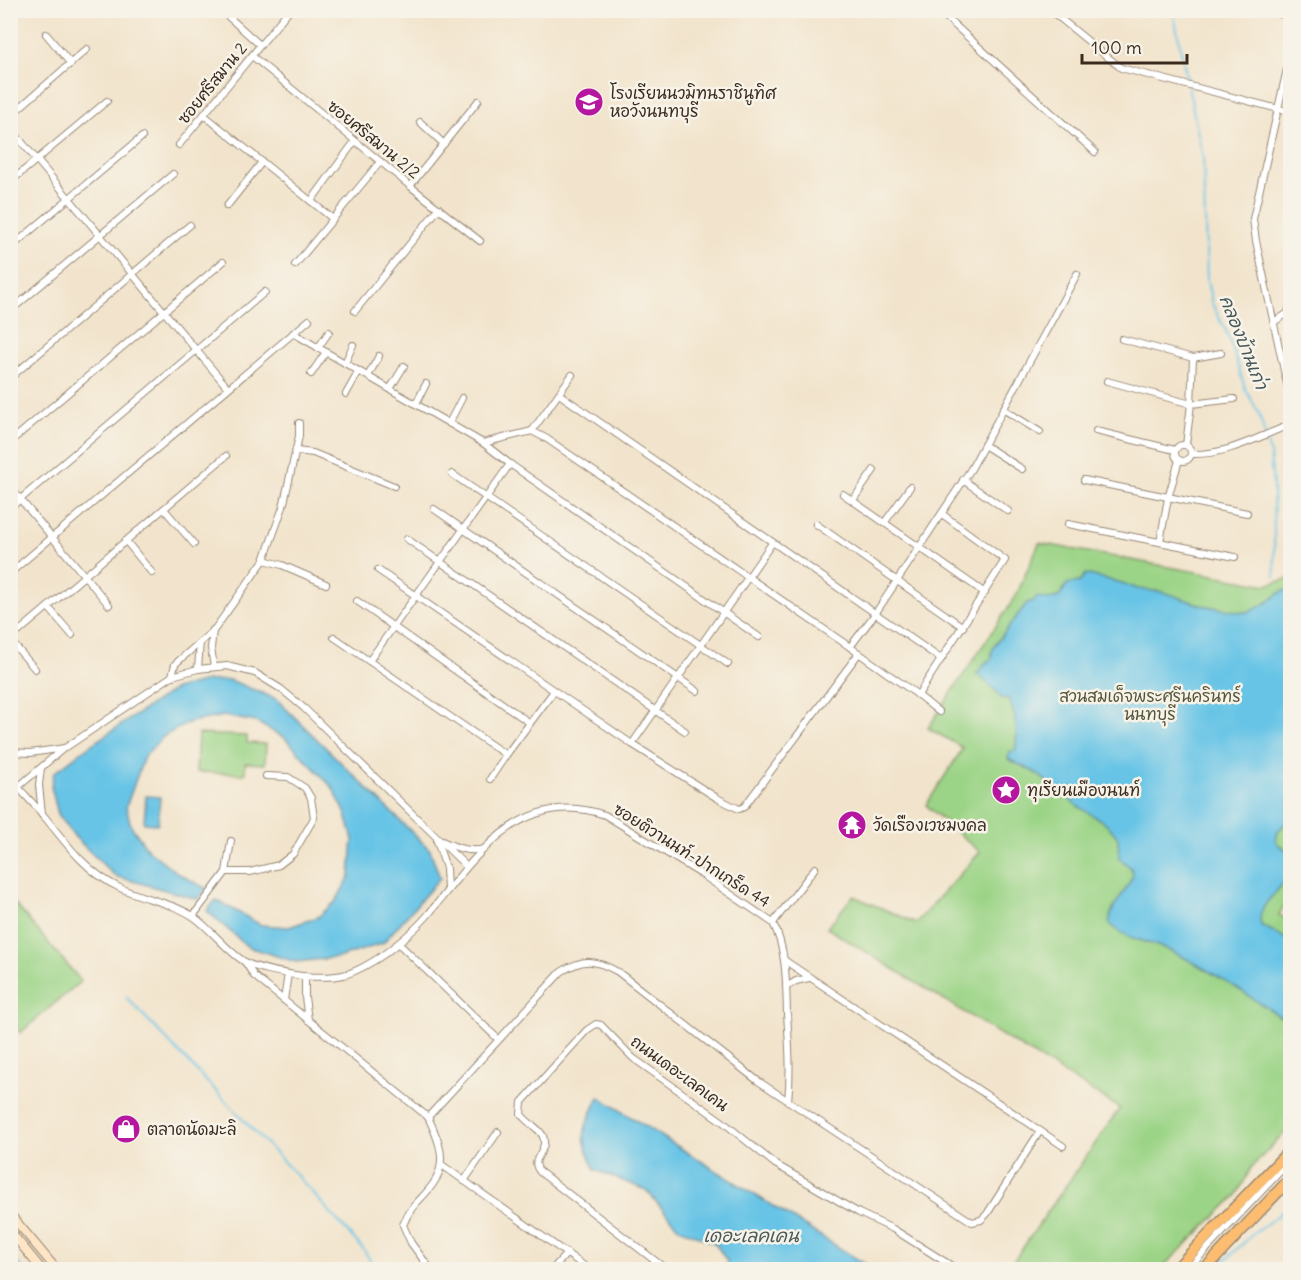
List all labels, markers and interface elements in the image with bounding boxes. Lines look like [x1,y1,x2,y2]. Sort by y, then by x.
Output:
scale bar [1082,27,1187,65]
text: 100 m [1091,36,1142,59]
street label: ซอยศรีสมาน 2 [173,38,251,128]
place label: โรงเรียนนวมิทนราชินูทิศ หอวังนนทบุรี [610,82,777,124]
school or university icon: โรงเรียนนวมิทนราชินูทิศ หอวังนนทบุรี [573,86,605,118]
street label: ซอยศรีสมาน 2/2 [324,96,425,183]
water label: คลองบ้านเก่า [1215,291,1274,394]
park label: สวนสมเด็จพระศรีนครินทร์ นนทบุรี [1059,685,1241,727]
place icon: ทุเรียนเมืองนนท์ [990,774,1022,806]
place label: ทุเรียนเมืองนนท์ [1027,779,1140,803]
street label: ซอยติวานนท์-ปากเกร็ด 44 [610,798,774,911]
temple icon: วัดเรืองเวชมงคล [836,809,868,841]
place label: วัดเรืองเวชมงคล [873,814,987,835]
street label: ถนนเดอะเลคเคน [627,1031,733,1115]
shop icon: ตลาดนัดมะลิ [110,1113,142,1145]
place label: ตลาดนัดมะลิ [147,1119,237,1139]
water label: เดอะเลคเคน [703,1224,800,1247]

